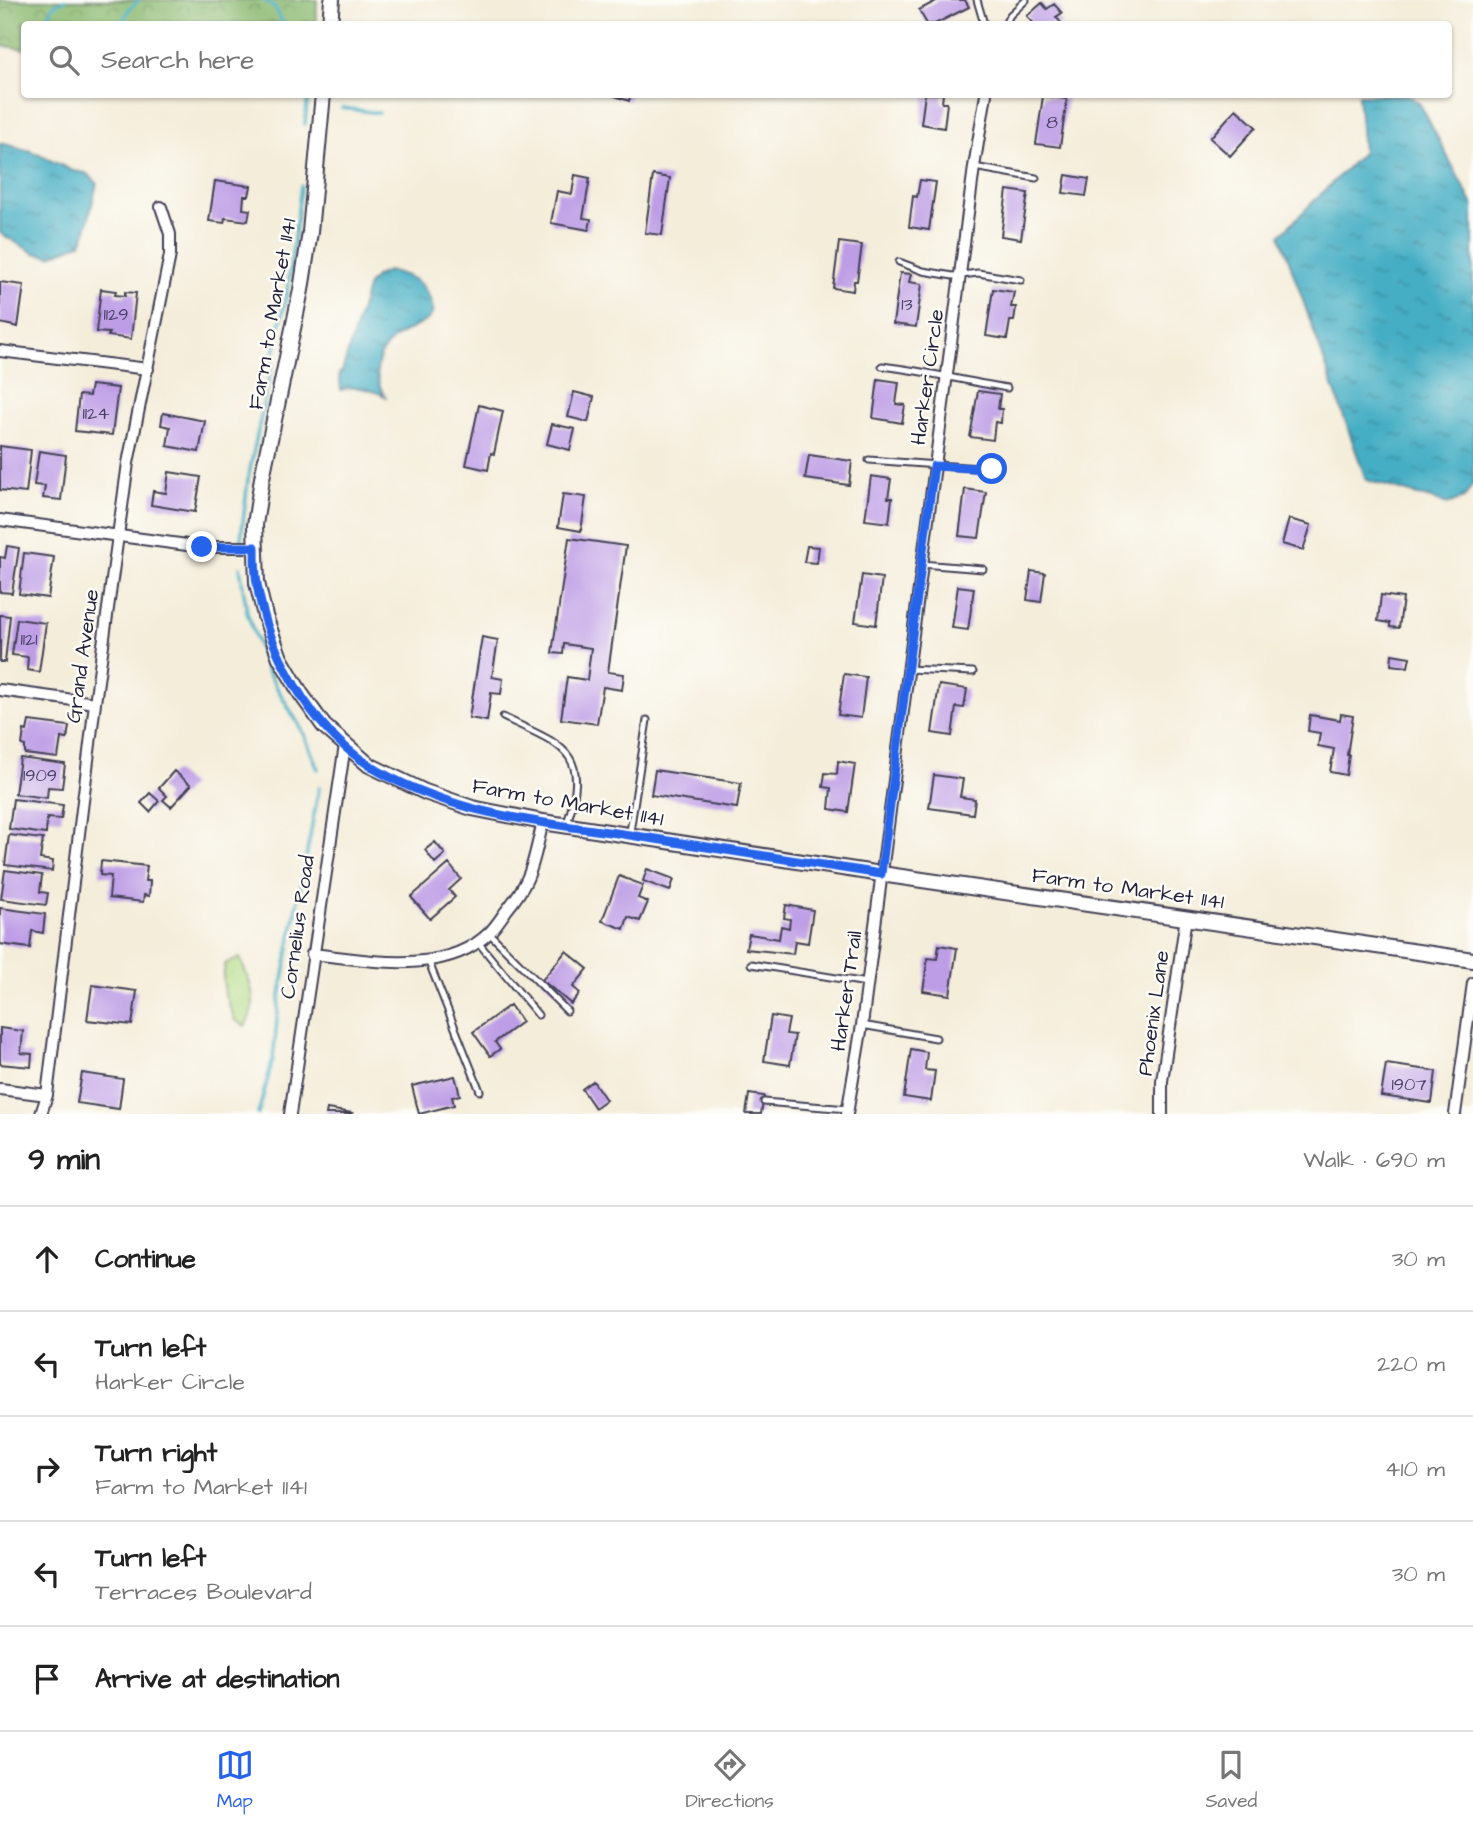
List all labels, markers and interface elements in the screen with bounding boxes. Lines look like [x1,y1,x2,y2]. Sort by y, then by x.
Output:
search box [21,21,1452,98]
icon: search [45,41,83,79]
text: Search here [101,42,254,78]
house number: 8 [1046,110,1058,135]
street label: Farm to Market 1141 [241,216,304,412]
house number: 13 [901,292,913,317]
house number: 1129 [103,302,129,327]
street label: Harker Circle [904,307,951,447]
house number: 1124 [82,401,110,426]
route start [976,453,1007,484]
route end [186,531,217,562]
street label: Grand Avenue [59,587,106,725]
house number: 1121 [20,627,38,652]
house number: 1909 [23,763,57,788]
street label: Farm to Market 1141 [470,771,666,834]
street label: Cornelius Road [273,853,322,1001]
street label: Farm to Market 1141 [1030,861,1226,916]
street label: Harker Trail [824,929,869,1053]
street label: Phoenix Lane [1130,949,1177,1077]
house number: 1907 [1392,1072,1426,1097]
text: 9 min [28,1139,100,1181]
text: Walk · 690 m [1303,1144,1445,1176]
icon: ahead [28,1240,66,1278]
text: Continue [95,1241,196,1277]
text: 30 m [1392,1243,1445,1275]
text: Turn left [95,1330,206,1366]
icon: left [28,1345,66,1383]
text: 220 m [1377,1348,1445,1380]
text: Harker Circle [95,1366,245,1398]
text: Turn right [95,1435,217,1471]
icon: right [28,1450,66,1488]
text: 410 m [1385,1453,1445,1485]
text: Farm to Market 1141 [95,1471,307,1503]
text: Turn left [95,1540,206,1576]
icon: left [28,1555,66,1593]
text: 30 m [1392,1558,1445,1590]
text: Terraces Boulevard [95,1576,312,1608]
icon: arrive [28,1660,66,1698]
text: Arrive at destination [95,1661,340,1697]
tab: Map [216,1746,254,1815]
tab: Directions [685,1746,774,1815]
tab: Saved [1205,1746,1257,1815]

